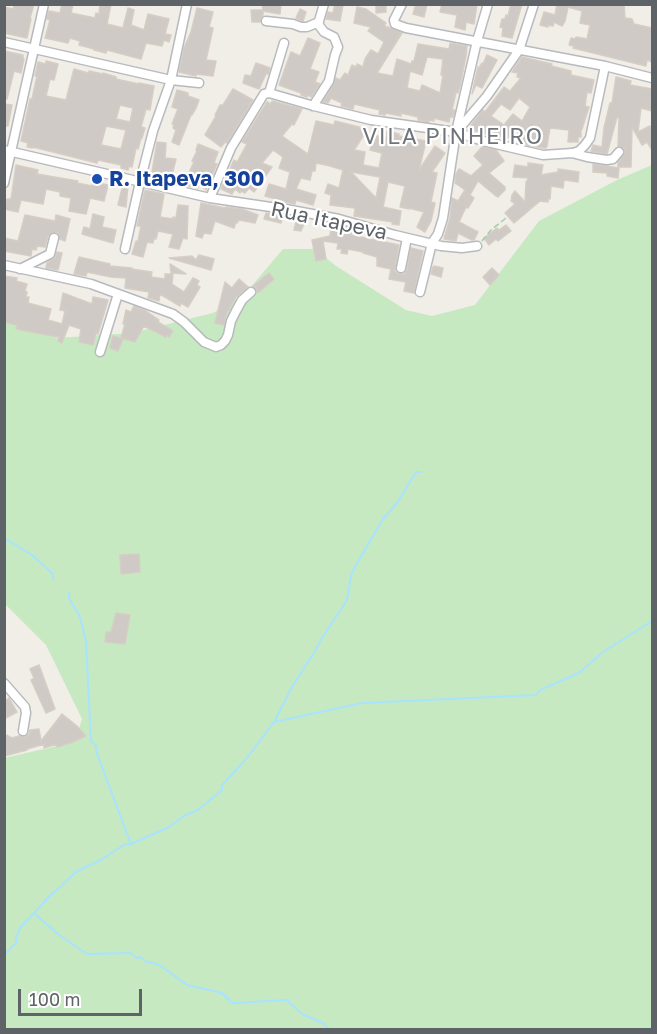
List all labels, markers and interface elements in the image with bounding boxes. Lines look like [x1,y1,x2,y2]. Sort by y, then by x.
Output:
district label: VILA PINHEIRO [363,124,543,150]
place label: R. Itapeva, 300 [109,166,264,192]
marker: R. Itapeva, 300 [90,172,104,186]
street label: Rua Itapeva [269,196,389,246]
scale bar [21,977,146,1015]
text: 100 m [29,988,80,1010]

